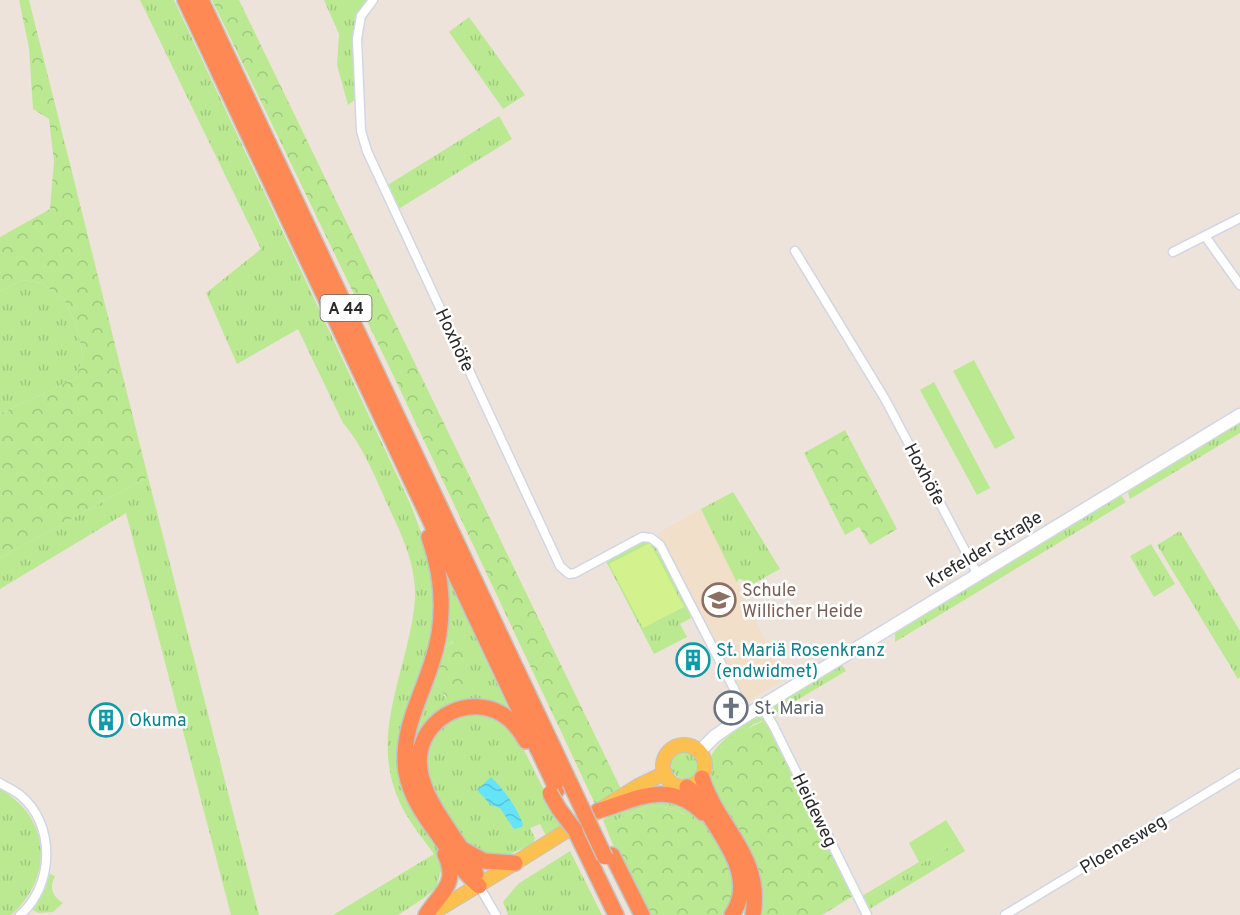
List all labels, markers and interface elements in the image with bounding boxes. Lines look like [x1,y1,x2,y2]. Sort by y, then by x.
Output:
road number: A 44 [320,295,372,321]
street label: Hoxhöfe [429,305,478,376]
street label: Hoxhöfe [898,440,950,510]
street label: Krefelder Straße [923,507,1047,594]
place label: Schule Willicher Heide [742,580,863,624]
school or university icon: Schule Willicher Heide [701,582,737,618]
place label: St. Mariä Rosenkranz (endwidmet) [716,640,885,684]
building icon: St. Mariä Rosenkranz (endwidmet) [675,642,711,678]
church icon: St. Maria [713,690,749,726]
place label: St. Maria [754,698,824,721]
building icon: Okuma [88,702,124,738]
place label: Okuma [129,710,187,733]
street label: Heideweg [786,770,841,851]
street label: Ploenesweg [1076,810,1171,880]

